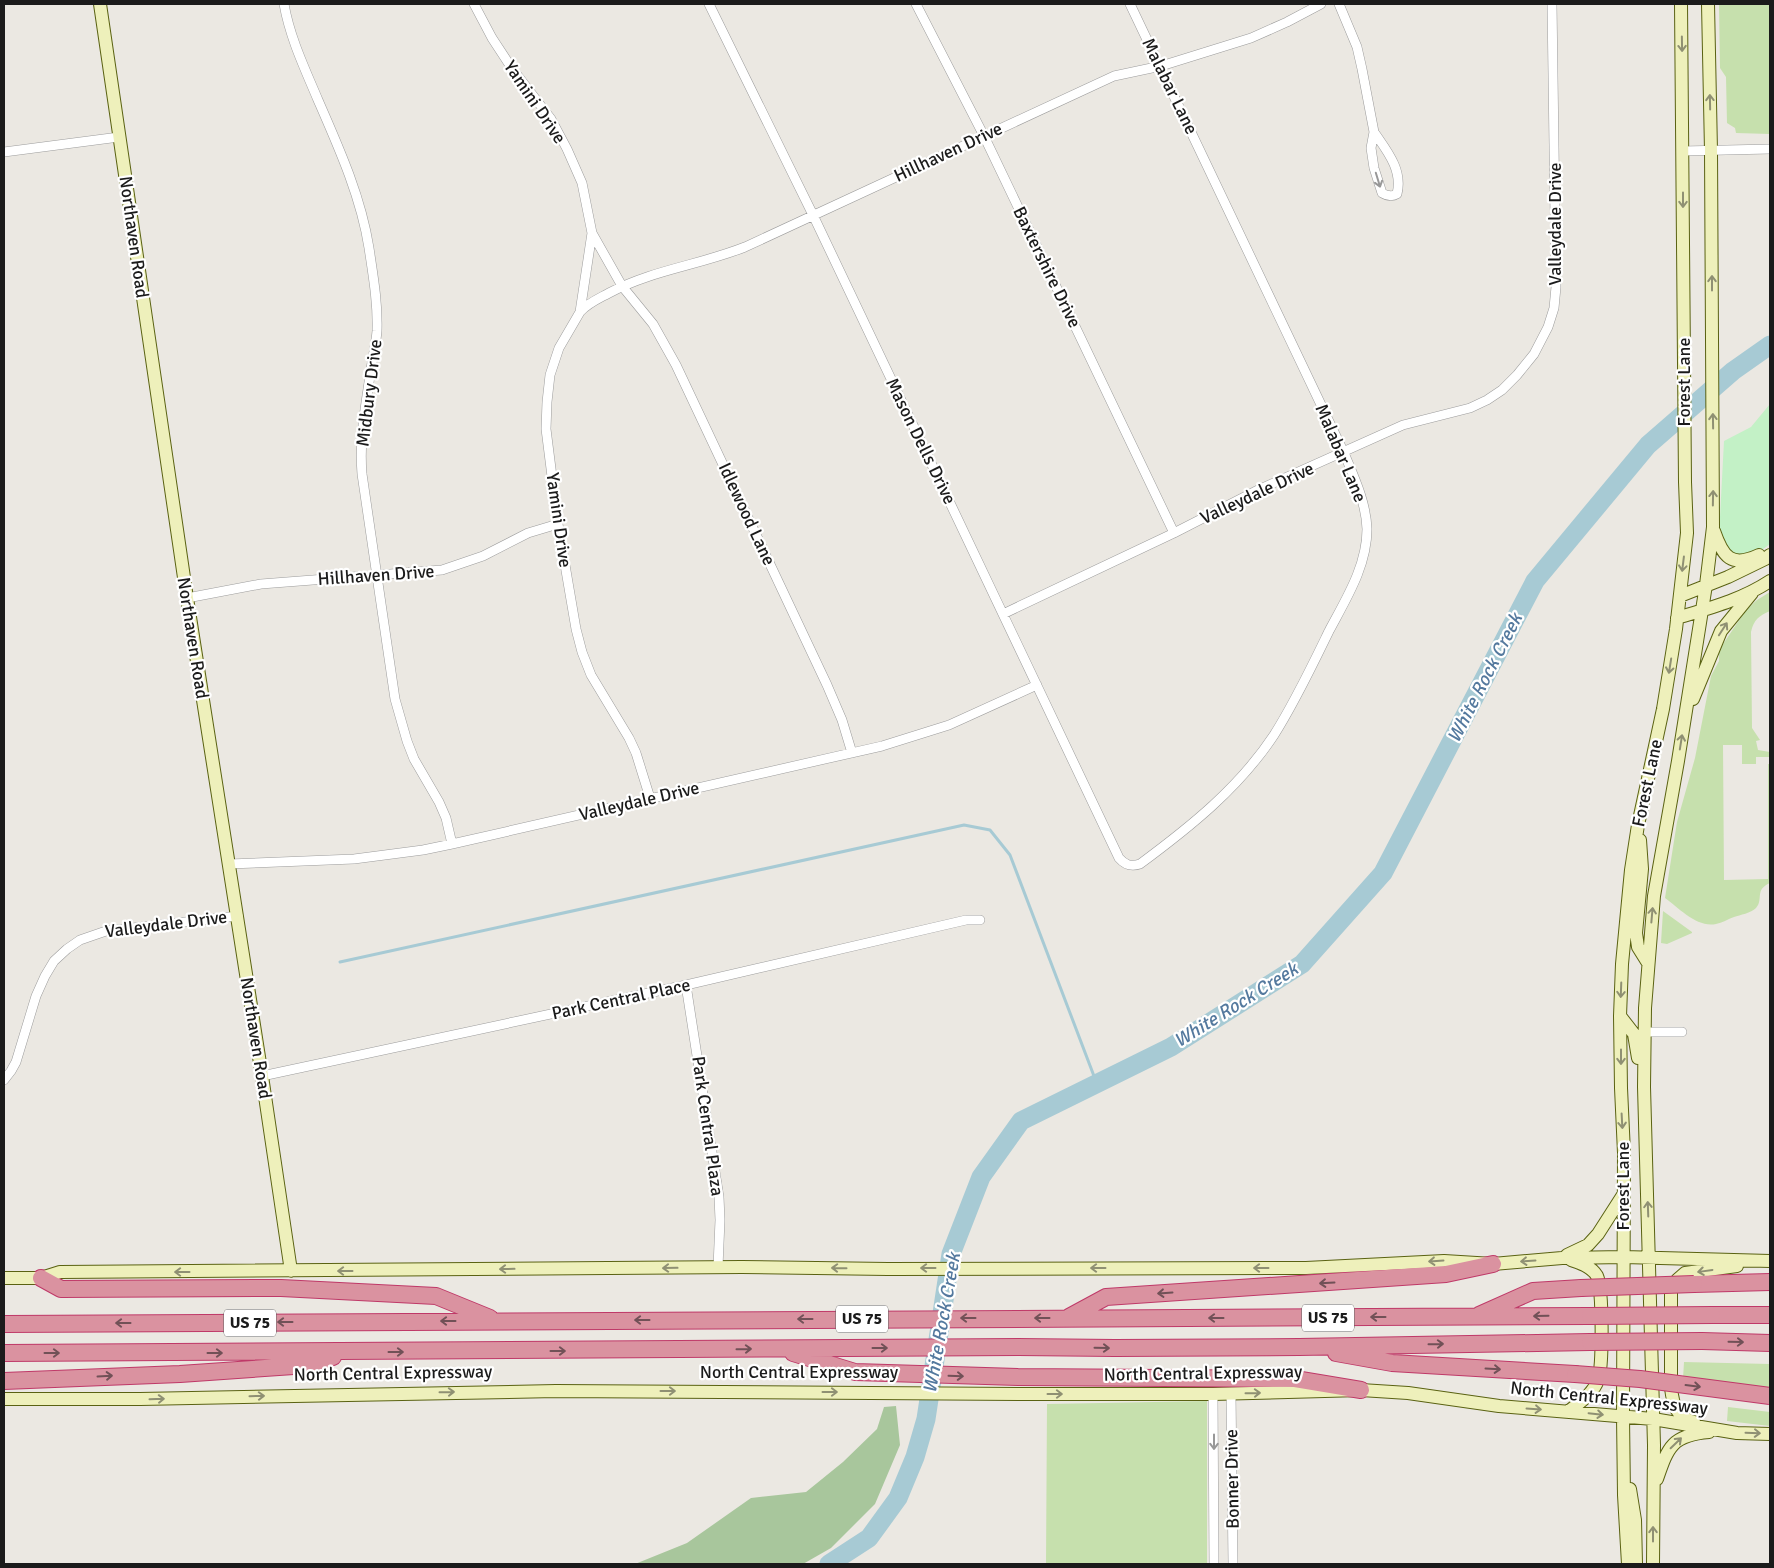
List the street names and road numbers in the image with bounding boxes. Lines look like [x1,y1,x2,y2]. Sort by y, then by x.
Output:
street label: Malabar Lane [1137,34,1203,138]
street label: Yamini Drive [499,56,571,148]
street label: Hillhaven Drive [890,117,1006,187]
street label: Valleydale Drive [1544,162,1566,286]
street label: Northaven Road [115,175,153,299]
street label: Baxtershire Drive [1008,203,1086,331]
street label: Midbury Drive [352,338,386,448]
street label: Forest Lane [1673,338,1695,426]
street label: Mason Dells Drive [881,374,961,508]
street label: Malabar Lane [1310,401,1372,505]
street label: Valleydale Drive [1197,457,1317,529]
street label: Idlewood Lane [714,459,780,569]
street label: Yamini Drive [541,471,577,569]
street label: Hillhaven Drive [317,560,435,590]
street label: Northaven Road [173,576,213,700]
street label: Forest Lane [1627,737,1667,829]
street label: Valleydale Drive [577,776,701,826]
street label: Valleydale Drive [104,906,228,942]
street label: Park Central Place [550,974,692,1024]
street label: Northaven Road [236,976,276,1100]
street label: Park Central Plaza [687,1055,729,1197]
street label: Forest Lane [1612,1142,1634,1230]
road number: US 75 [1302,1305,1354,1332]
road number: US 75 [836,1306,888,1332]
road number: US 75 [224,1310,276,1336]
street label: North Central Expressway [294,1360,493,1386]
street label: North Central Expressway [1104,1360,1303,1386]
street label: North Central Expressway [700,1361,899,1383]
street label: North Central Expressway [1509,1377,1709,1419]
street label: Bonner Drive [1220,1429,1244,1529]

